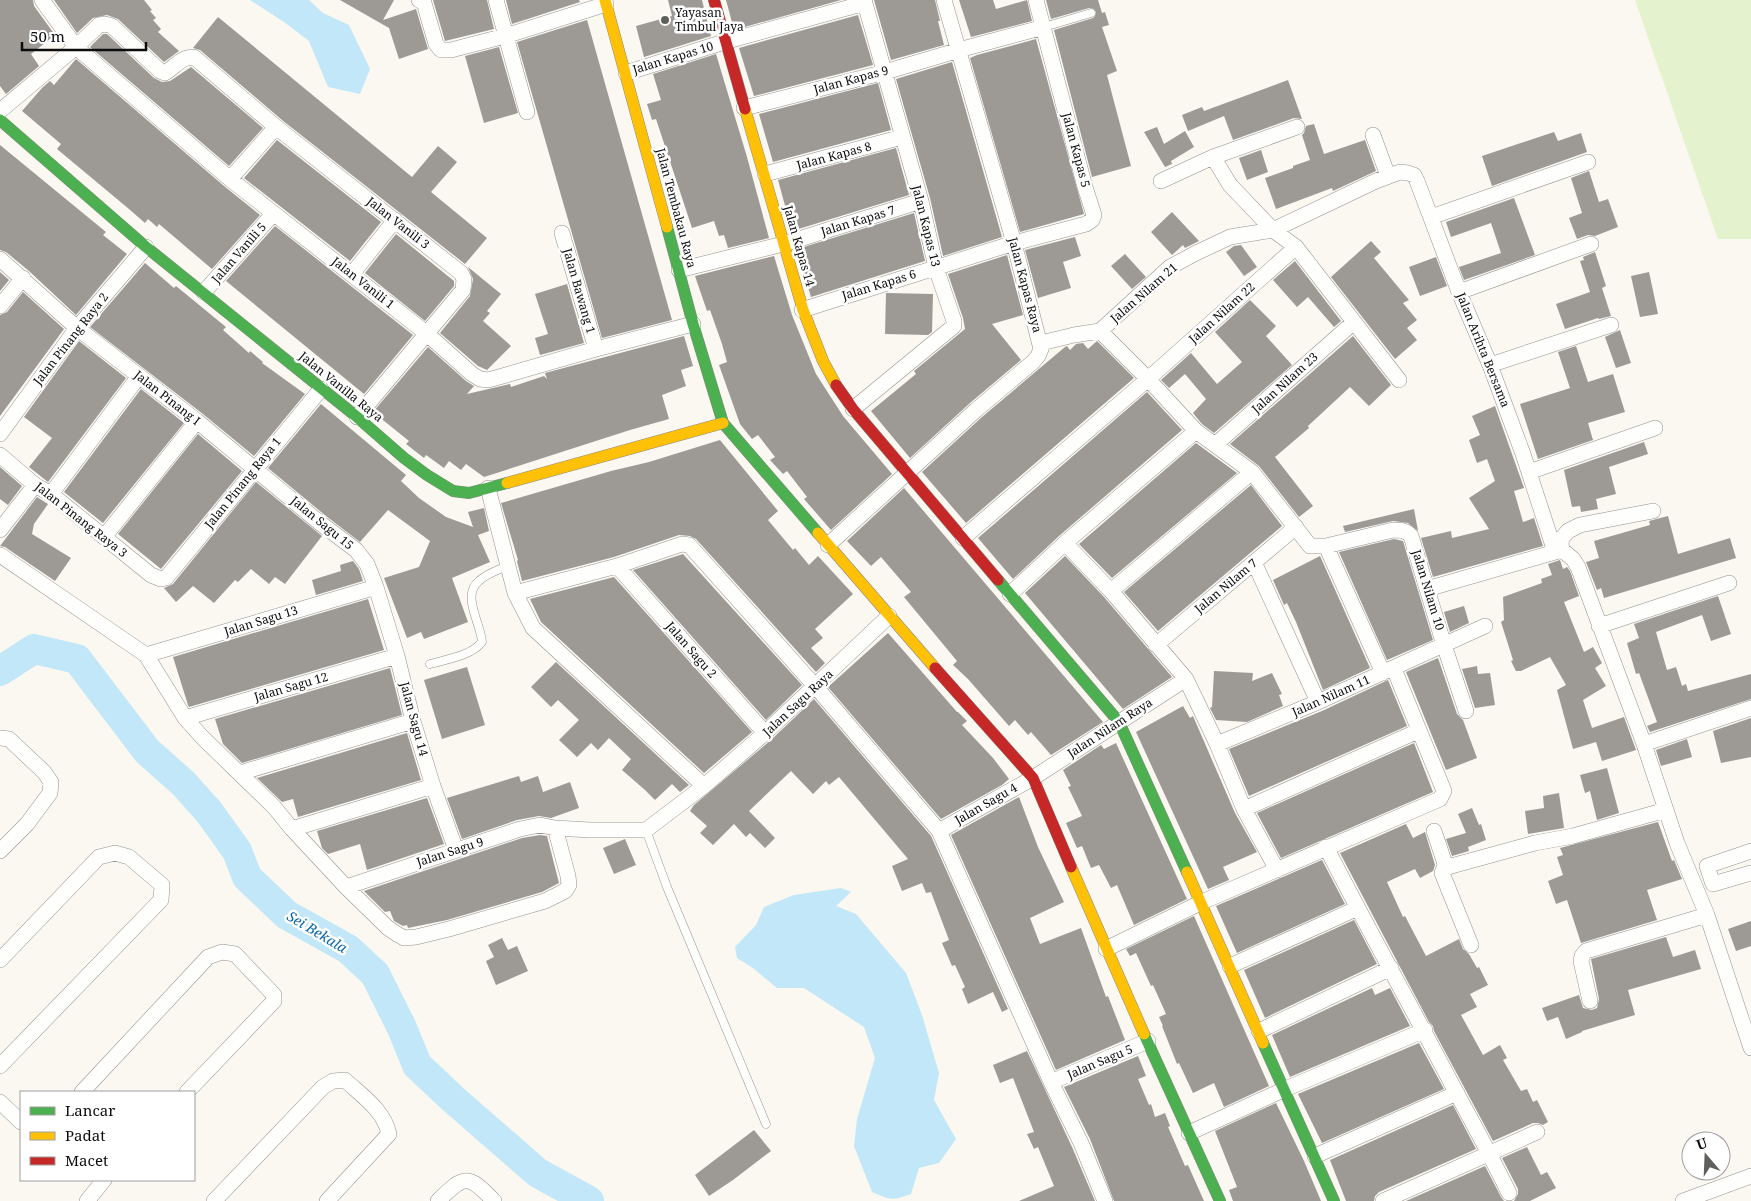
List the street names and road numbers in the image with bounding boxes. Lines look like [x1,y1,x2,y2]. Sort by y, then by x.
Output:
street label: Jalan Kapas 10 [629,37,716,78]
street label: Jalan Kapas 9 [811,61,890,98]
street label: Jalan Kapas 5 [1058,110,1095,189]
street label: Jalan Kapas 8 [794,137,873,174]
street label: Jalan Tembakau Raya [652,145,701,270]
street label: Jalan Kapas 13 [908,182,945,269]
street label: Jalan Vanili 3 [363,192,434,253]
street label: Jalan Kapas 7 [818,201,897,240]
street label: Jalan Kapas 14 [780,202,819,289]
street label: Jalan Vanili 5 [207,219,270,287]
street label: Jalan Kapas Raya [1004,234,1046,335]
street label: Jalan Bawang 1 [559,245,600,336]
street label: Jalan Vanili 1 [328,252,398,313]
street label: Jalan Nilam 21 [1106,259,1181,327]
street label: Jalan Kapas 6 [839,265,918,304]
street label: Jalan Nilam 22 [1184,278,1258,348]
street label: Jalan Pinang Raya 2 [28,289,112,389]
street label: Jalan Arihta Bersama [1452,289,1514,410]
street label: Jalan Vanilla Raya [295,347,387,426]
street label: Jalan Nilam 23 [1247,348,1322,418]
street label: Jalan Pinang I [130,366,204,429]
street label: Jalan Pinang Raya 1 [200,433,285,533]
street label: Jalan Pinang Raya 3 [31,477,131,561]
street label: Jalan Sagu 15 [287,491,357,553]
street label: Jalan Nilam 10 [1408,546,1449,633]
street label: Jalan Nilam 7 [1190,554,1261,618]
street label: Jalan Sagu 13 [221,601,300,640]
street label: Jalan Sagu 2 [661,617,721,682]
street label: Jalan Sagu Raya [758,665,837,740]
street label: Jalan Sagu 12 [251,668,330,705]
street label: Jalan Nilam 11 [1288,671,1373,721]
street label: Jalan Sagu 14 [396,679,433,758]
street label: Jalan Nilam Raya [1063,694,1156,762]
street label: Jalan Sagu 4 [951,779,1020,829]
street label: Jalan Sagu 9 [413,833,486,871]
street label: Jalan Sagu 5 [1064,1040,1135,1083]

